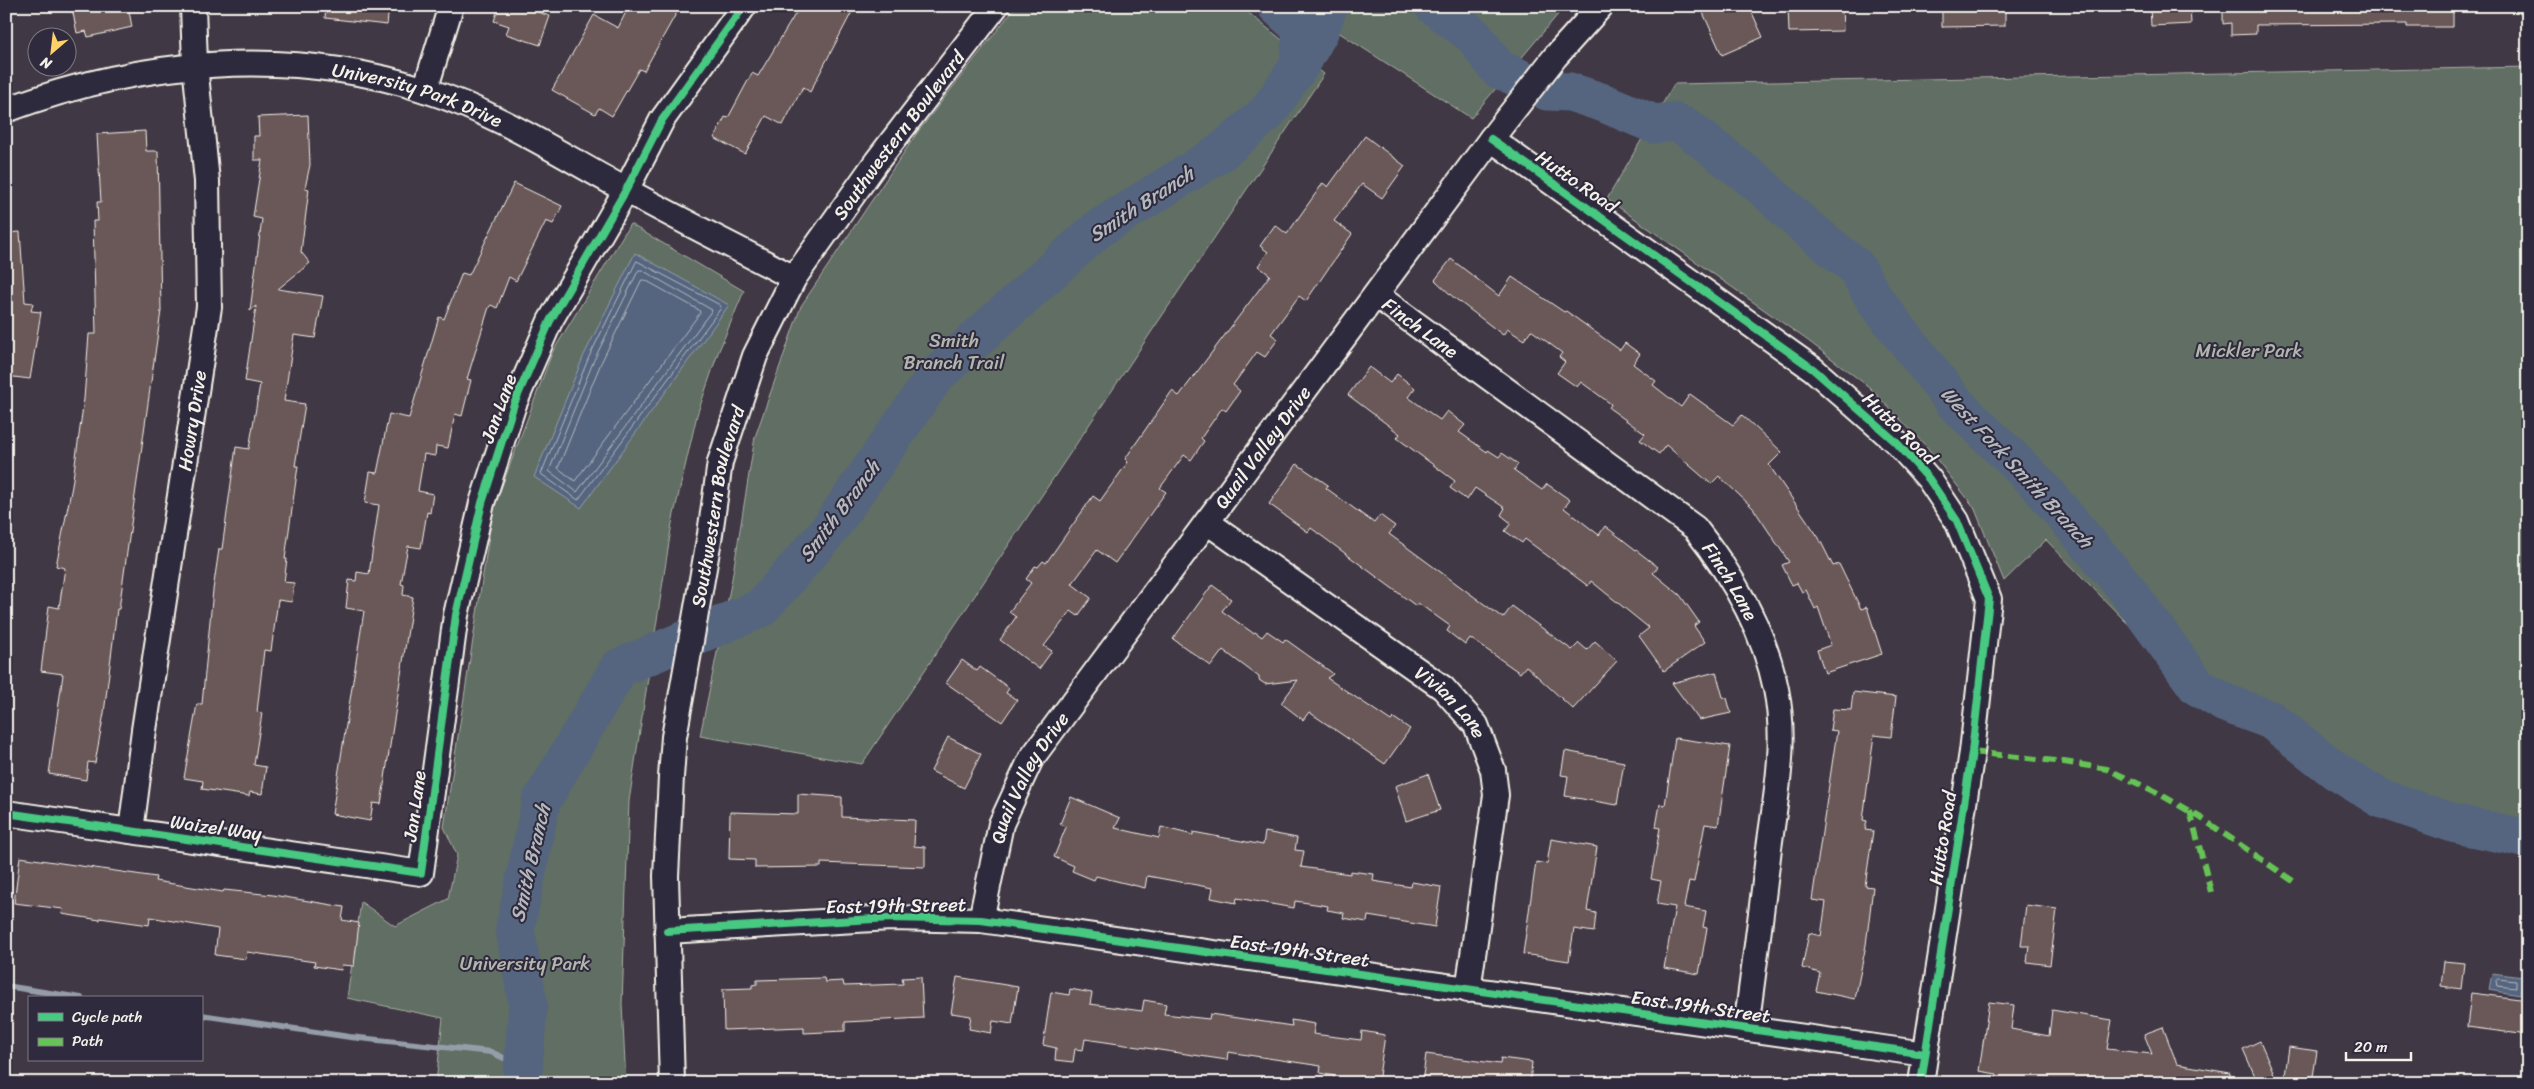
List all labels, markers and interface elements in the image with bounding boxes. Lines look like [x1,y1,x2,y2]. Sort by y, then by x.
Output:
north arrow [28,28,78,78]
street label: Southwestern Boulevard [824,42,974,227]
text: N [36,50,57,77]
street label: University Park Drive [330,53,508,137]
street label: Hutto Road [1529,141,1626,223]
water label: Smith Branch [1081,156,1202,252]
street label: Finch Lane [1375,289,1465,367]
park label: Smith Branch Trail [904,324,1005,379]
park label: Mickler Park [2195,334,2303,367]
street label: Howry Drive [168,368,216,473]
street label: Jan Lane [470,369,526,448]
street label: Quail Valley Drive [1206,378,1320,516]
water label: West Fork Smith Branch [1932,378,2103,558]
street label: Hutto Road [1854,384,1946,474]
street label: Southwestern Boulevard [681,400,755,610]
water label: Smith Branch [789,452,890,570]
street label: Finch Lane [1693,534,1767,626]
street label: Vivian Lane [1407,657,1496,743]
street label: Quail Valley Drive [981,704,1078,847]
street label: Jan Lane [393,768,436,845]
street label: Hutto Road [1919,787,1966,887]
water label: Smith Branch [500,799,561,926]
street label: Waizel Way [168,805,264,850]
street label: East 19th Street [826,888,966,923]
street label: East 19th Street [1228,924,1372,977]
park label: University Park [460,947,590,980]
street label: East 19th Street [1629,980,1773,1033]
legend [28,996,202,1062]
text: Cycle path [72,1004,143,1030]
text: Path [72,1028,103,1054]
scale bar [2346,1029,2412,1061]
text: 20 m [2354,1034,2388,1060]

